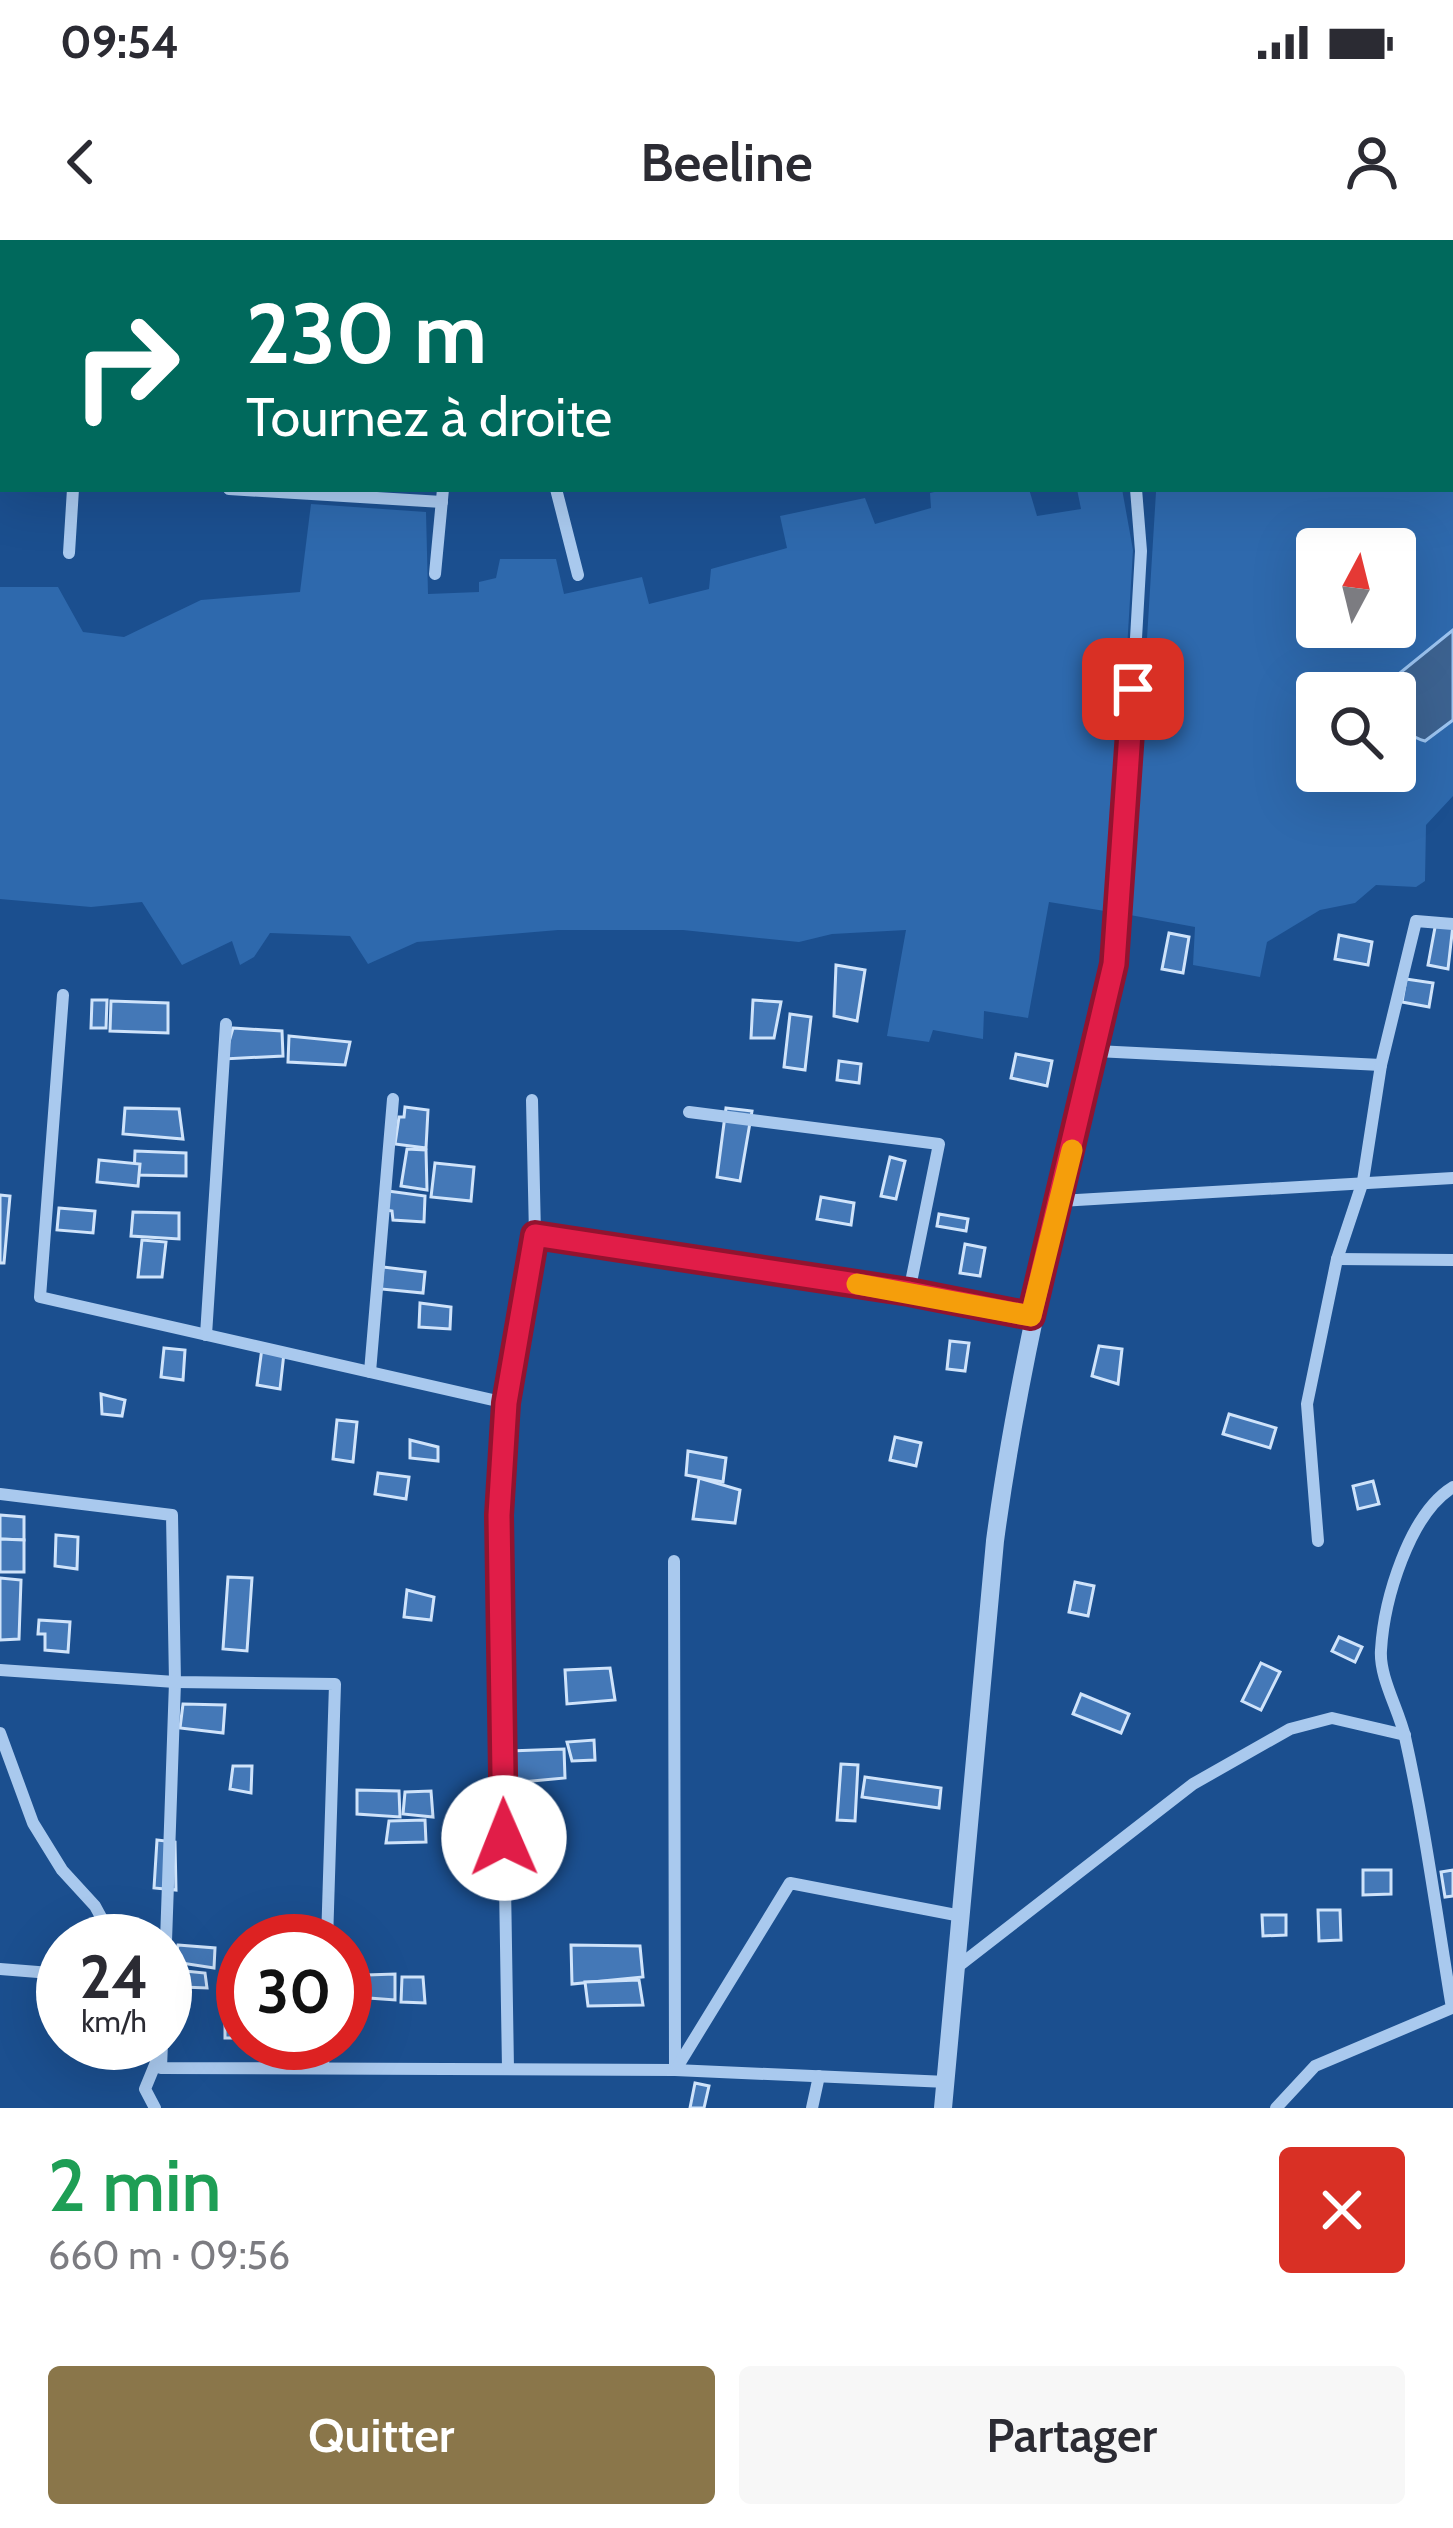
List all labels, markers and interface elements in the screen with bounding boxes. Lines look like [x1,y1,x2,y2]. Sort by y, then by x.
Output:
text: 09:54 [60,15,179,69]
icon: back [48,129,114,195]
text: Beeline [640,129,813,195]
icon: person [1339,129,1405,195]
text: 230 m [246,282,487,384]
icon: right [48,288,204,444]
text: Tournez à droite [246,384,612,450]
north arrow [1296,528,1416,648]
map controls [1296,528,1416,792]
pin [1082,638,1184,740]
icon: arrive [1100,656,1166,722]
button: search [1296,672,1416,792]
position arrow [441,1775,567,1901]
speed limit sign: 30 [216,1914,372,2070]
text: 24 [80,1940,149,2013]
text: km/h [81,2003,147,2040]
text: 2 min [48,2142,221,2229]
button: close [1279,2147,1405,2273]
text: 660 m · 09:56 [48,2231,290,2279]
button: Quitter [48,2366,715,2504]
button: Partager [739,2366,1405,2504]

